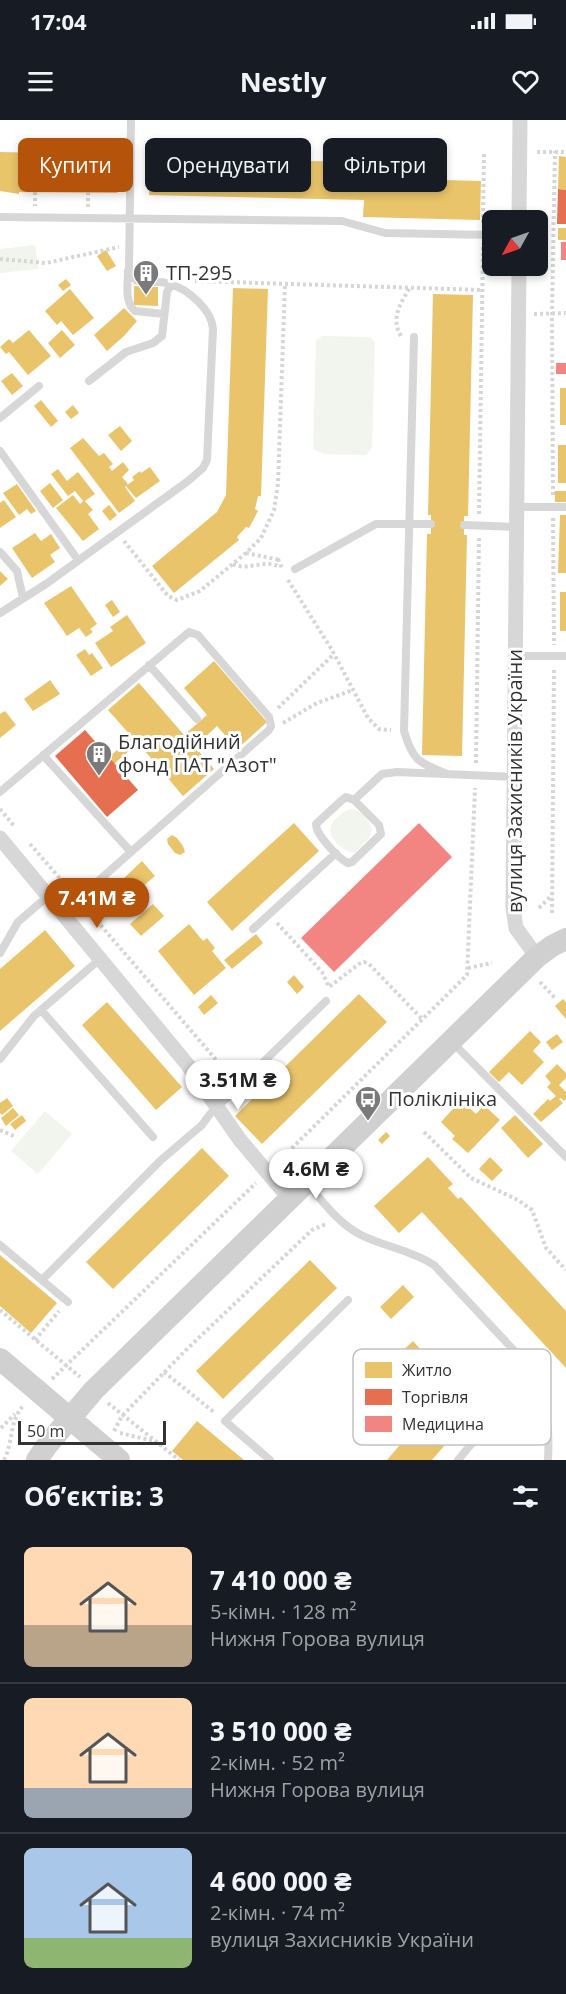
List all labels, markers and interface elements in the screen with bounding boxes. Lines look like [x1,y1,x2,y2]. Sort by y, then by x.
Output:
text: 17:04 [30,6,87,36]
text: Nestly [240,63,326,100]
icon: menu [24,65,57,98]
icon: heart [509,65,542,98]
chip: Купити [18,138,133,192]
chip: Орендувати [145,138,311,192]
chip: Фільтри [323,138,447,192]
north arrow [482,210,548,276]
map controls [482,210,548,276]
building icon: ТП-295 [131,258,161,296]
place label: ТП-295 [166,259,232,286]
street label: вулиця Захисників України [501,649,528,913]
place label: Благодійний фонд ПАТ "Азот" [118,728,277,778]
building icon: Благодійний фонд ПАТ "Азот" [84,739,114,777]
pin: 7.41M ₴ [42,878,152,929]
text: 7.41M ₴ [58,884,136,911]
pin: 3.51M ₴ [183,1060,293,1111]
text: 3.51M ₴ [199,1066,277,1093]
bus stop icon: Поліклініка [353,1084,383,1122]
place label: Поліклініка [388,1085,497,1112]
pin: 4.6M ₴ [267,1149,365,1200]
text: 4.6M ₴ [283,1155,349,1182]
legend [353,1349,551,1445]
text: Житло [402,1359,452,1381]
text: Торгівля [402,1386,468,1408]
text: Медицина [402,1413,484,1435]
scale bar [18,1418,166,1446]
text: 50 m [27,1420,64,1442]
text: Об’єктів: 3 [24,1478,164,1514]
icon: filters [509,1480,542,1513]
text: 7 410 000 ₴ [210,1562,352,1598]
icon: home [72,1571,144,1643]
text: 5-кімн. · 128 m² [210,1598,356,1625]
text: Нижня Горова вулиця [210,1625,425,1652]
text: 3 510 000 ₴ [210,1713,352,1749]
icon: home [72,1722,144,1794]
text: 2-кімн. · 52 m² [210,1749,345,1776]
text: Нижня Горова вулиця [210,1776,425,1803]
text: 4 600 000 ₴ [210,1863,352,1899]
icon: home [72,1872,144,1944]
text: 2-кімн. · 74 m² [210,1899,345,1926]
text: вулиця Захисників України [210,1926,474,1953]

